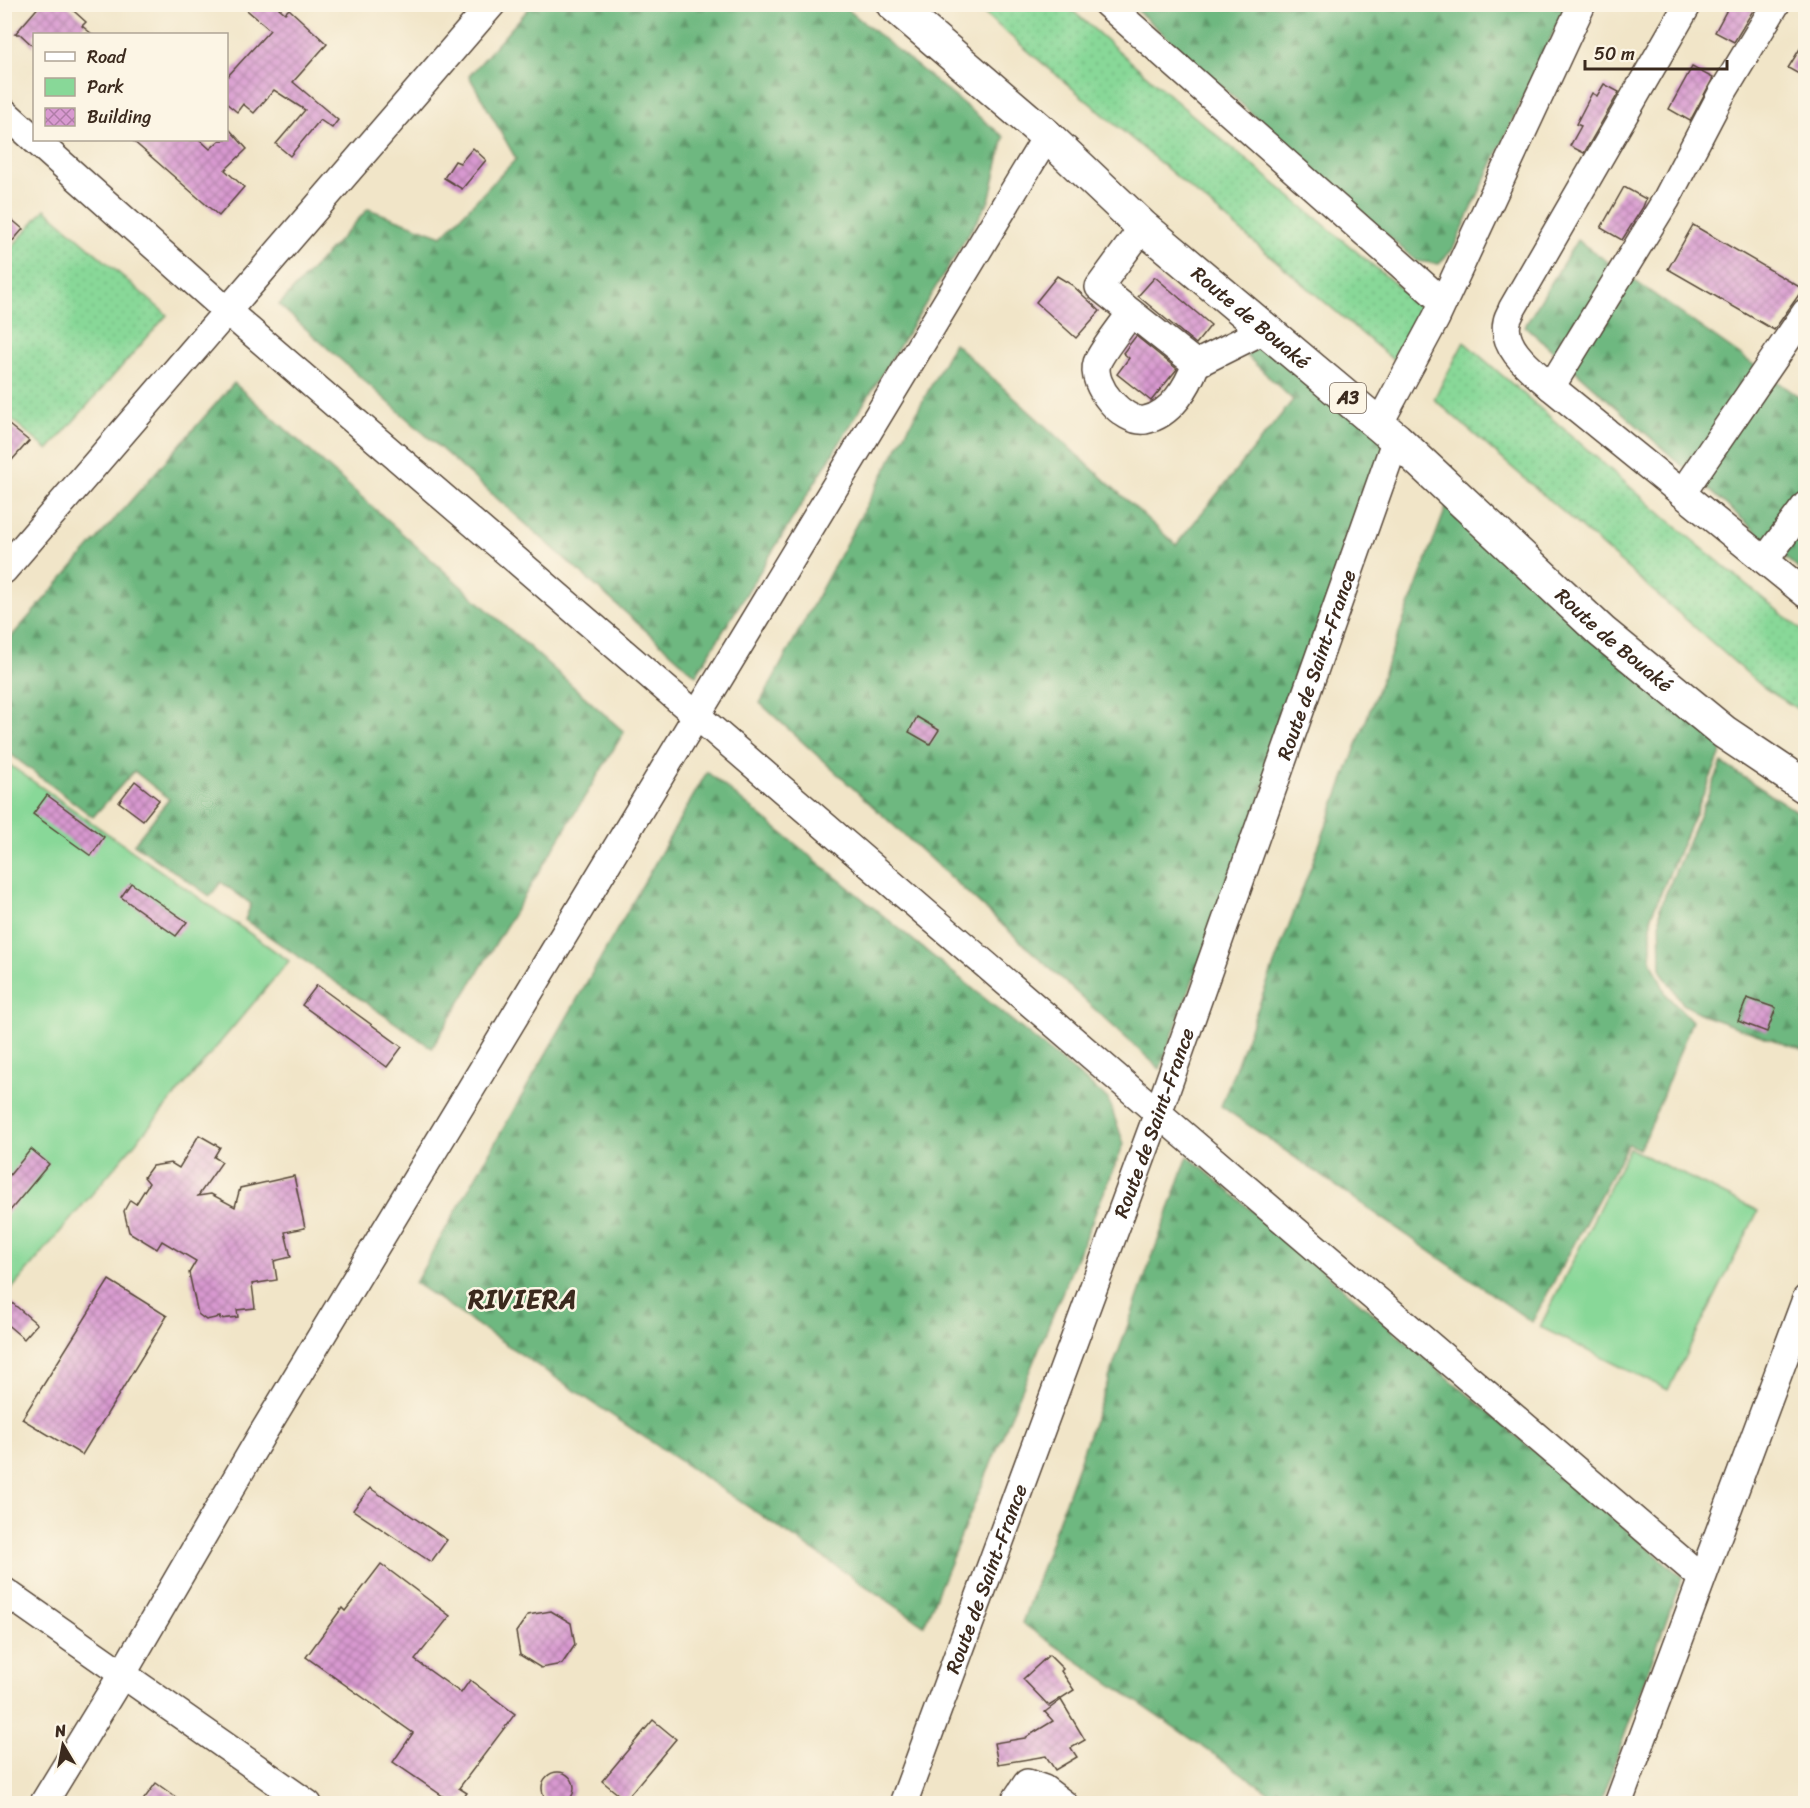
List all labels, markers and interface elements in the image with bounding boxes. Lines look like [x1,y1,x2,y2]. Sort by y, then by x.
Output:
legend [33,33,228,141]
scale bar [1585,33,1728,71]
text: 50 m [1594,38,1635,70]
text: Road [87,41,127,73]
text: Park [87,71,124,103]
text: Building [87,101,151,133]
street label: Route de Bouaké [1183,257,1319,378]
road number: A3 [1330,383,1366,413]
street label: Route de Saint-France [1267,565,1366,765]
street label: Route de Bouaké [1547,579,1681,701]
street label: Route de Saint-France [1103,1023,1204,1223]
district label: RIVIERA [467,1276,578,1322]
street label: Route de Saint-France [935,1479,1037,1679]
north arrow [33,1715,93,1775]
text: N [52,1715,69,1746]

